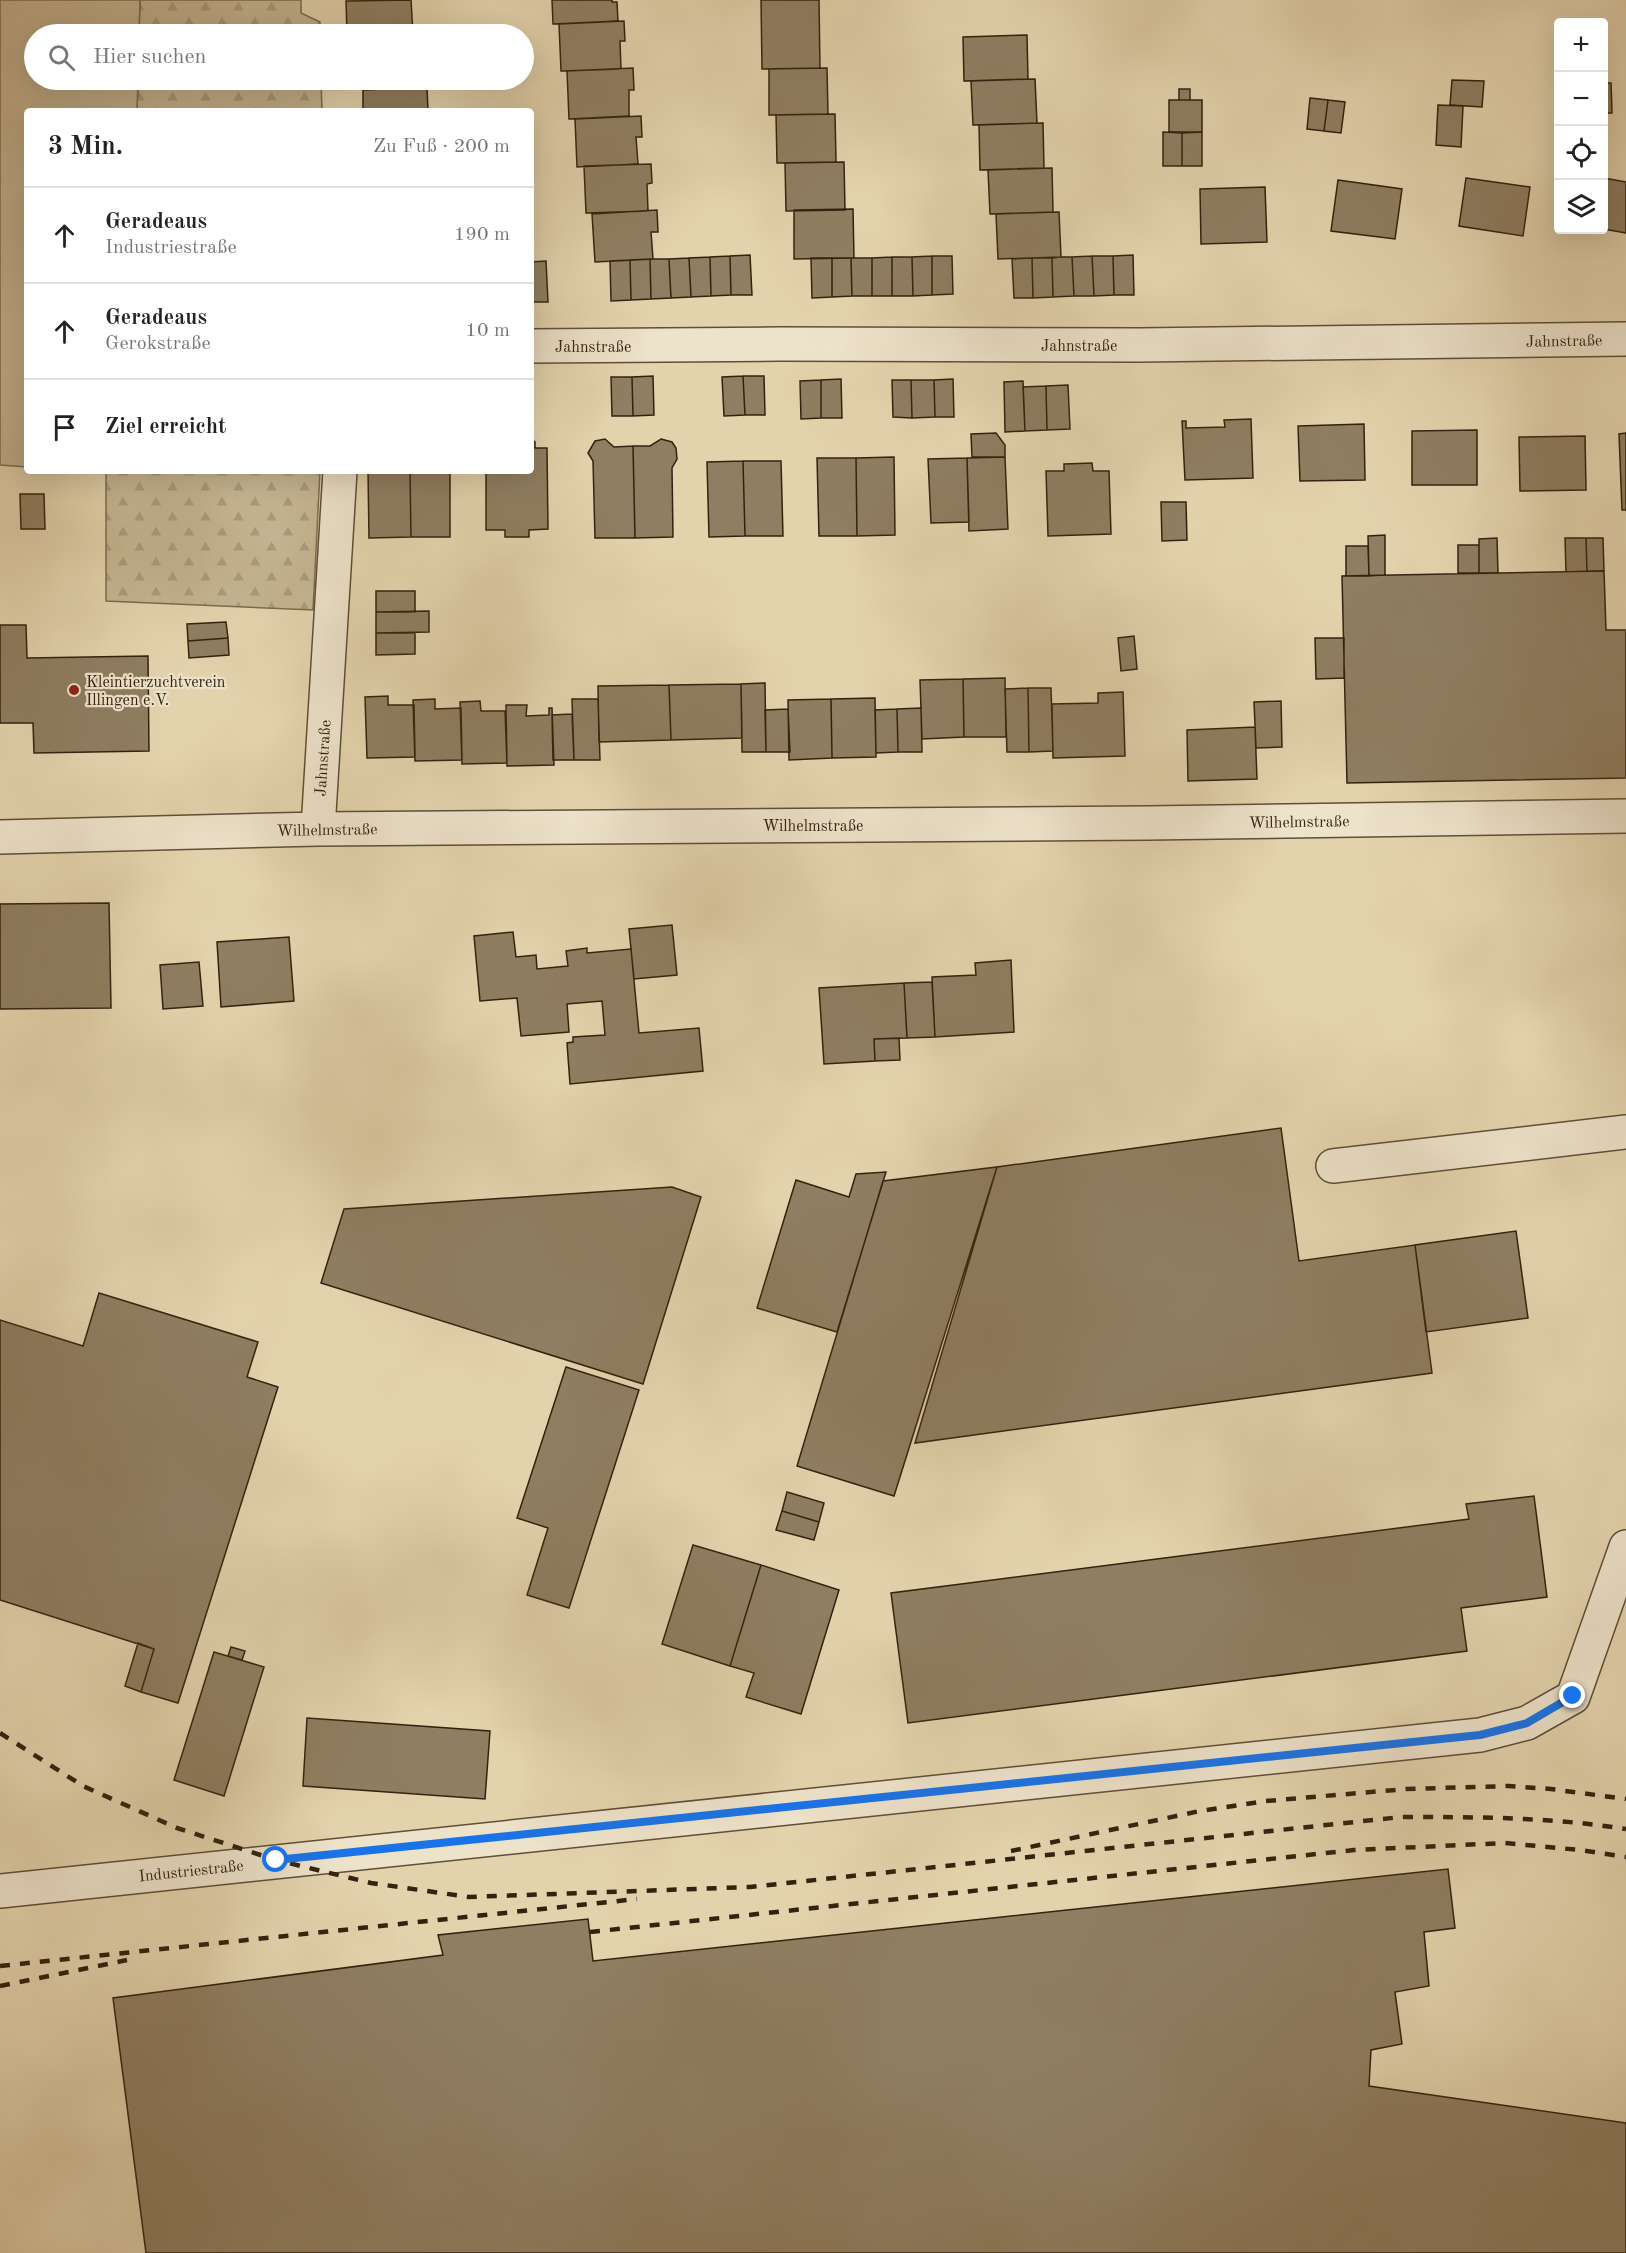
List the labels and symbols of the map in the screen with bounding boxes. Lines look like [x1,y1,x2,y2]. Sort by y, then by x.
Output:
street label: Jahnstraße [1526,333,1603,351]
street label: Jahnstraße [1041,339,1117,355]
street label: Jahnstraße [555,340,631,356]
place label: Kleintierzuchtverein Illingen e.V. [86,675,226,709]
marker: Kleintierzuchtverein Illingen e.V. [67,683,81,697]
street label: Jahnstraße [313,719,335,797]
street label: Wilhelmstraße [1248,814,1350,832]
street label: Wilhelmstraße [763,819,863,835]
street label: Wilhelmstraße [276,822,378,840]
route end [1559,1682,1585,1708]
route start [262,1846,288,1872]
street label: Industriestraße [138,1859,244,1885]

